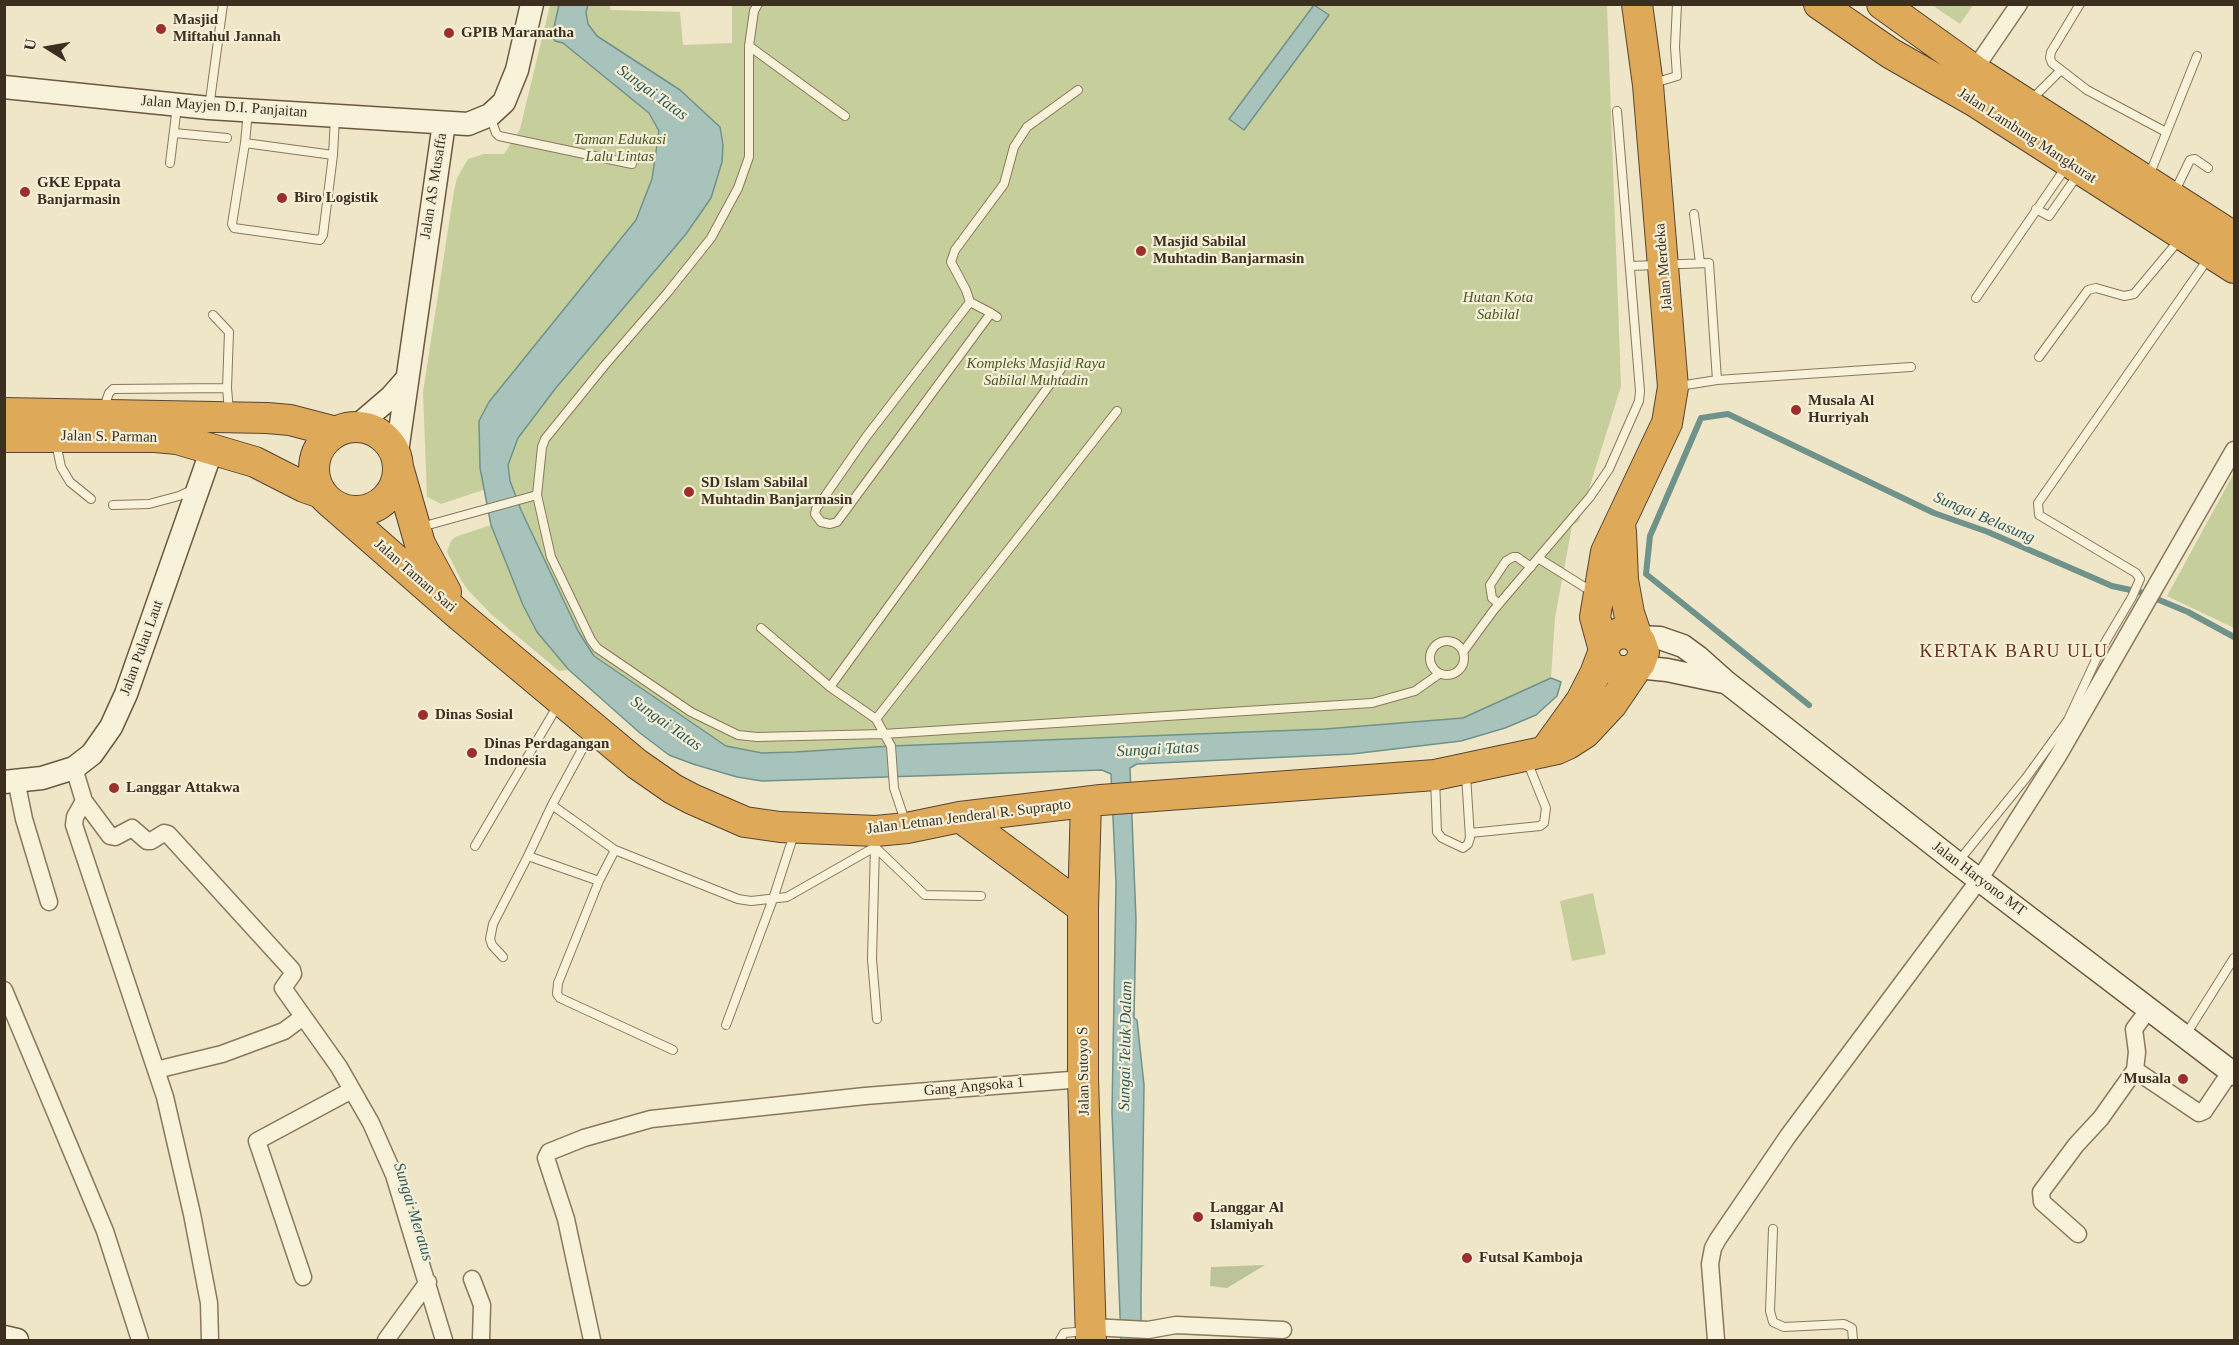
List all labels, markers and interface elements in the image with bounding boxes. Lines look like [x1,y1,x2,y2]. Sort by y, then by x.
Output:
place label: Masjid Miftahul Jannah [173,11,281,46]
north arrow [18,18,78,78]
marker: Masjid Miftahul Jannah [154,22,168,36]
place label: GPIB Maranatha [461,24,574,42]
marker: GPIB Maranatha [442,26,456,40]
text: U [20,37,39,52]
water label: Sungai Tatas [613,61,691,125]
street label: Jalan Lambung Mangkurat [1954,84,2100,188]
street label: Jalan Mayjen D.I. Panjaitan [140,92,308,122]
park label: Taman Edukasi Lalu Lintas [574,131,666,166]
street label: Jalan AS Musaffa [417,132,451,240]
place label: GKE Eppata Banjarmasin [37,174,121,209]
marker: GKE Eppata Banjarmasin [18,185,32,199]
place label: Biro Logistik [294,189,378,207]
marker: Biro Logistik [275,191,289,205]
street label: Jalan Merdeka [1651,222,1677,312]
place label: Masjid Sabilal Muhtadin Banjarmasin [1153,233,1304,268]
marker: Masjid Sabilal Muhtadin Banjarmasin [1134,244,1148,258]
park label: Hutan Kota Sabilal [1463,289,1533,324]
park label: Kompleks Masjid Raya Sabilal Muhtadin [966,355,1106,390]
place label: Musala Al Hurriyah [1808,392,1874,427]
marker: Musala Al Hurriyah [1789,403,1803,417]
street label: Jalan S. Parman [61,427,157,447]
place label: SD Islam Sabilal Muhtadin Banjarmasin [701,474,852,509]
marker: SD Islam Sabilal Muhtadin Banjarmasin [682,485,696,499]
water label: Sungai Belasung [1931,488,2037,548]
street label: Jalan Taman Sari [370,535,460,617]
street label: Jalan Pulau Laut [116,598,168,698]
district label: KERTAK BARU ULU [1920,641,2108,663]
water label: Sungai Tatas [627,692,705,756]
place label: Dinas Sosial [435,706,513,724]
marker: Dinas Sosial [416,708,430,722]
place label: Dinas Perdagangan Indonesia [484,735,609,770]
water label: Sungai Tatas [1116,738,1200,762]
marker: Dinas Perdagangan Indonesia [465,746,479,760]
place label: Langgar Attakwa [126,779,240,797]
marker: Langgar Attakwa [107,781,121,795]
street label: Jalan Letnan Jenderal R. Suprapto [866,796,1072,838]
street label: Jalan Haryono MT [1928,838,2030,920]
water label: Sungai Teluk Dalam [1115,981,1137,1111]
street label: Jalan Sutoyo S [1074,1026,1094,1116]
place label: Musala [2123,1070,2171,1088]
marker: Musala [2176,1072,2190,1086]
street label: Gang Angsoka 1 [923,1074,1025,1100]
water label: Sungai Meratus [389,1161,437,1263]
place label: Langgar Al Islamiyah [1210,1199,1284,1234]
marker: Langgar Al Islamiyah [1191,1210,1205,1224]
place label: Futsal Kamboja [1479,1249,1583,1267]
marker: Futsal Kamboja [1460,1251,1474,1265]

